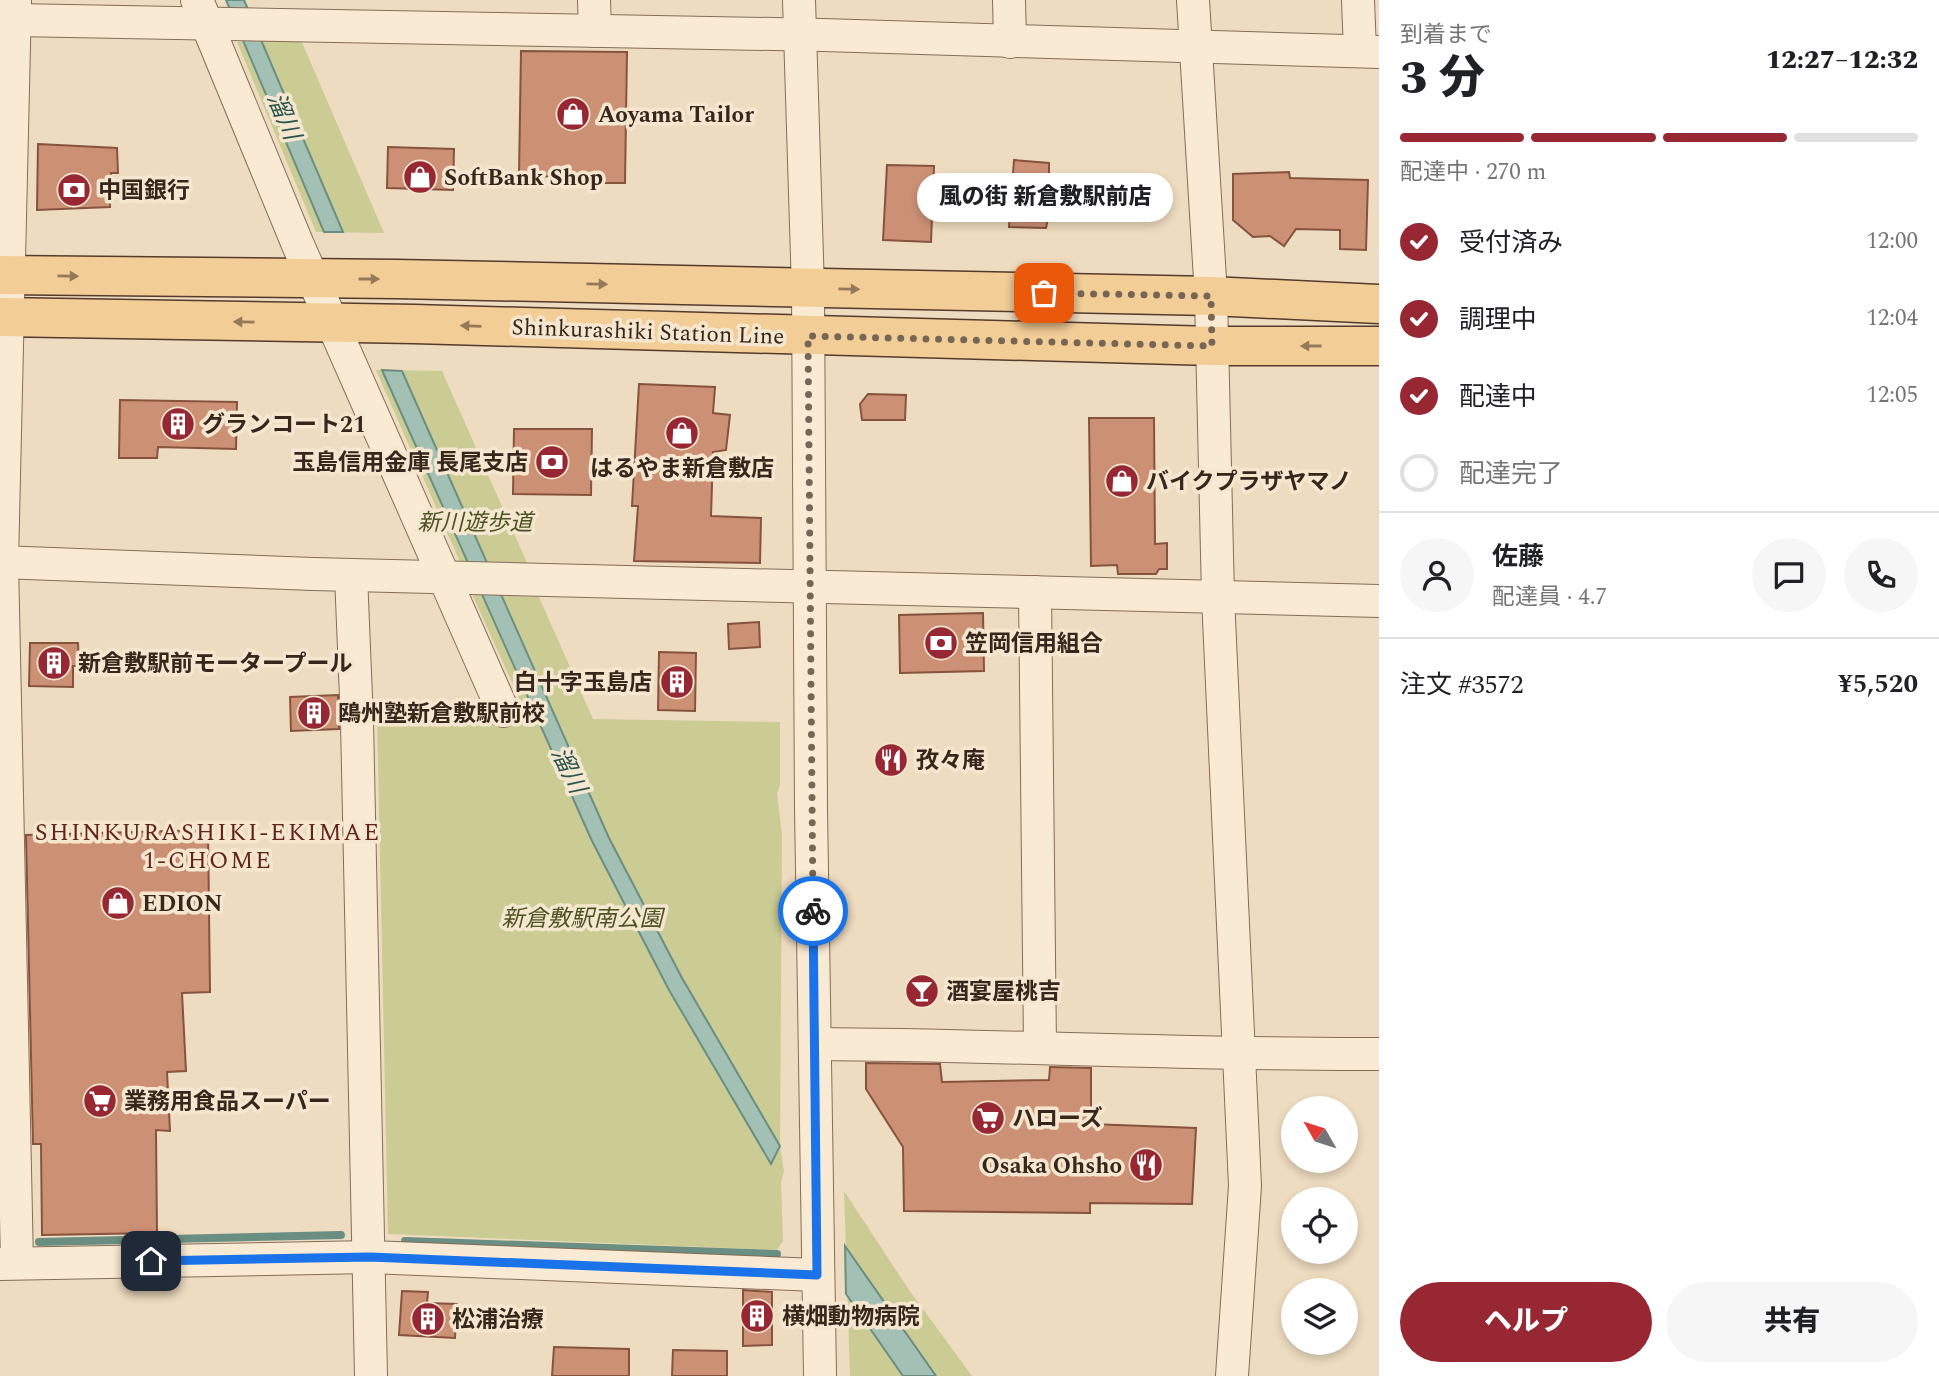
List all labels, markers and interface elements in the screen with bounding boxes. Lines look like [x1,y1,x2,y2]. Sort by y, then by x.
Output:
text: 到着まで [1400,18,1492,53]
text: 12:27–12:32 [1766,40,1918,80]
text: 3 分 [1400,44,1485,114]
water label: 溜川 [257,87,310,148]
shop icon: Aoyama Tailor [554,95,592,133]
place label: Aoyama Tailor [598,98,754,133]
text: 配達中 · 270 m [1400,155,1546,190]
shop icon: SoftBank Shop [401,158,439,196]
place label: SoftBank Shop [444,161,603,196]
bank icon: 中国銀行 [55,171,93,209]
place label: 中国銀行 [98,174,190,209]
callout: 風の街 新倉敷駅前店 [916,174,1172,223]
text: 風の街 新倉敷駅前店 [939,180,1151,215]
icon: check [1400,223,1438,261]
text: 受付済み [1459,223,1563,263]
text: 12:00 [1866,224,1918,259]
pin [1014,263,1074,323]
one-way arrow [57,270,79,282]
one-way arrow [358,273,380,285]
icon: bag [1025,274,1063,312]
one-way arrow [586,278,608,290]
one-way arrow [838,284,860,295]
icon: check [1400,300,1438,338]
text: 調理中 [1459,300,1537,340]
text: 12:04 [1866,301,1918,336]
street label: Shinkurashiki Station Line [511,310,785,355]
one-way arrow [232,316,254,328]
one-way arrow [460,320,482,331]
one-way arrow [1300,340,1322,352]
icon: check [1400,377,1438,415]
text: 配達中 [1459,377,1537,417]
text: 12:05 [1866,378,1918,413]
building icon: グランコート21 [159,405,197,443]
place label: グランコート21 [202,408,366,443]
shop icon: はるやま新倉敷店 [663,414,701,452]
bank icon: 玉島信用金庫 長尾支店 [533,443,571,481]
place label: 玉島信用金庫 長尾支店 [292,446,528,481]
place label: はるやま新倉敷店 [590,452,774,487]
text: 配達完了 [1459,454,1563,494]
shop icon: バイクプラザヤマノ [1103,462,1141,500]
place label: バイクプラザヤマノ [1146,465,1352,500]
park label: 新川遊歩道 [418,506,536,541]
text: 佐藤 [1492,537,1544,577]
button: person [1400,538,1474,612]
button: chat [1752,538,1826,612]
button: phone [1844,538,1918,612]
text: 配達員 · 4.7 [1492,580,1607,615]
bank icon: 笠岡信用組合 [922,624,960,662]
place label: 笠岡信用組合 [965,627,1103,662]
building icon: 新倉敷駅前モータープール [35,644,73,682]
place label: 新倉敷駅前モータープール [78,647,353,682]
building icon: 白十字玉島店 [658,663,696,701]
text: ¥5,520 [1838,664,1918,704]
text: 注文 #3572 [1400,665,1524,705]
place label: 白十字玉島店 [514,666,652,701]
building icon: 鴎州塾新倉敷駅前校 [295,694,333,732]
place label: 鴎州塾新倉敷駅前校 [338,697,545,732]
water label: 溜川 [541,741,596,803]
restaurant icon: 孜々庵 [872,741,910,779]
place label: 孜々庵 [916,744,985,779]
district label: SHINKURASHIKI-EKIMAE 1-CHOME [35,815,381,879]
courier [778,876,848,946]
shop icon: EDION [99,884,137,922]
place label: EDION [142,887,223,922]
icon: bike [794,892,832,930]
park label: 新倉敷駅南公園 [502,902,666,937]
bar icon: 酒宴屋桃吉 [903,972,941,1010]
place label: 酒宴屋桃吉 [946,975,1061,1010]
supermarket icon: 業務用食品スーパー [81,1082,119,1120]
place label: 業務用食品スーパー [124,1085,331,1120]
north arrow [1281,1096,1358,1172]
map controls [1281,1096,1358,1355]
supermarket icon: ハローズ [969,1099,1007,1137]
place label: ハローズ [1012,1102,1103,1137]
restaurant icon: Osaka Ohsho [1127,1146,1165,1184]
place label: Osaka Ohsho [981,1149,1122,1184]
button: locate [1281,1187,1358,1264]
pin [121,1231,181,1291]
icon: home [132,1242,170,1280]
button: layers [1281,1278,1358,1355]
button: ヘルプ [1400,1282,1652,1362]
button: 共有 [1666,1282,1918,1362]
building icon: 横畑動物病院 [738,1297,776,1335]
building icon: 松浦治療 [409,1300,447,1338]
place label: 横畑動物病院 [782,1300,920,1335]
place label: 松浦治療 [452,1303,544,1338]

